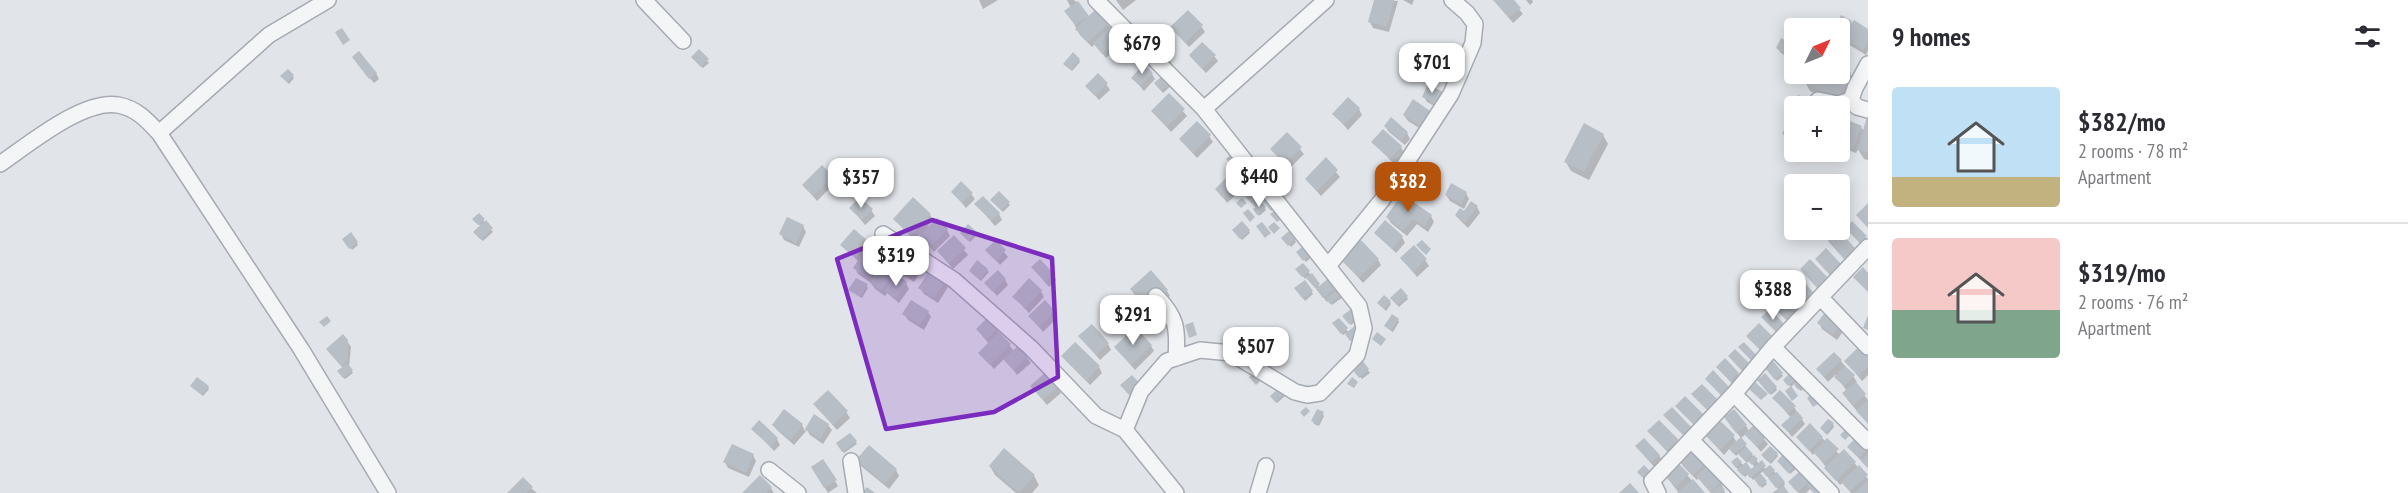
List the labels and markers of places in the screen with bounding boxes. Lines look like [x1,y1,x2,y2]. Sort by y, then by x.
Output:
pin: $679 [1106,24,1178,75]
pin: $701 [1396,43,1468,94]
pin: $440 [1223,157,1295,208]
pin: $357 [825,158,897,209]
pin: $382 [1372,162,1444,213]
pin: $319 [860,236,932,287]
pin: $388 [1737,270,1809,321]
pin: $291 [1097,295,1169,346]
pin: $507 [1220,327,1292,378]

